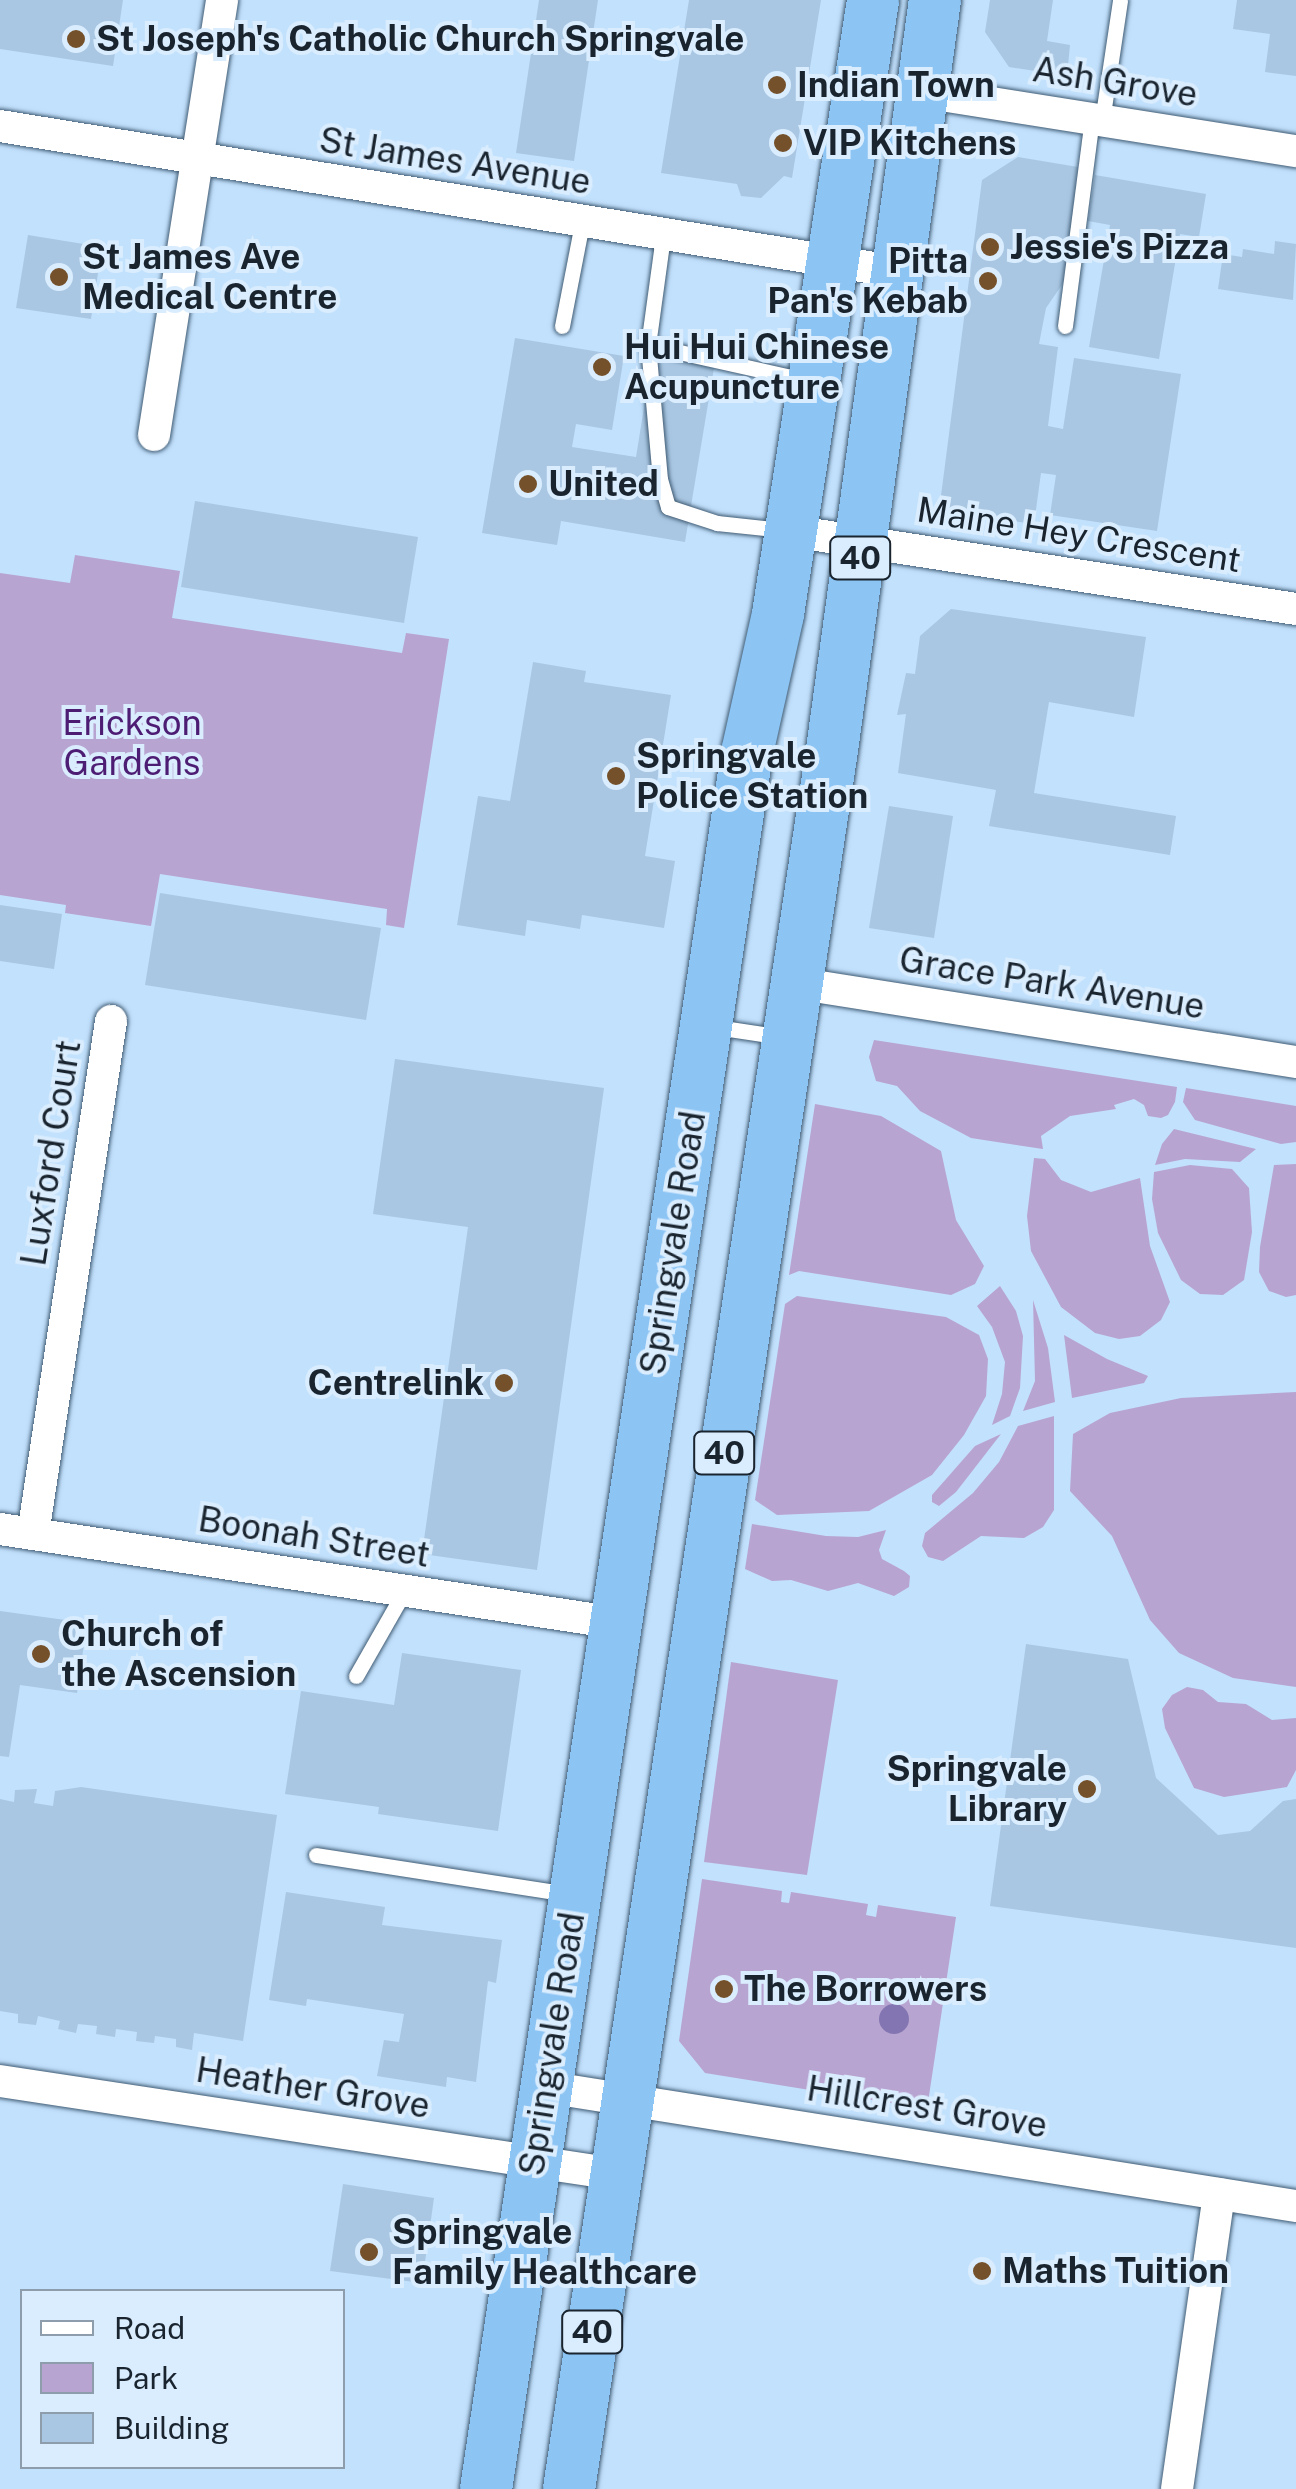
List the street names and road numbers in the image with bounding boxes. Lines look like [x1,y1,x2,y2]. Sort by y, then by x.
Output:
street label: Ash Grove [1030,48,1200,116]
street label: St James Avenue [316,119,594,203]
street label: Maine Hey Crescent [914,489,1244,581]
road number: 40 [828,531,892,585]
street label: Grace Park Avenue [896,938,1208,1028]
street label: Luxford Court [12,1037,90,1269]
street label: Springvale Road [631,1108,715,1378]
road number: 40 [692,1426,756,1480]
street label: Boonah Street [195,1498,433,1576]
street label: Springvale Road [510,1909,594,2179]
street label: Heather Grove [193,2049,433,2127]
street label: Hillcrest Grove [804,2067,1050,2147]
road number: 40 [560,2305,624,2359]

